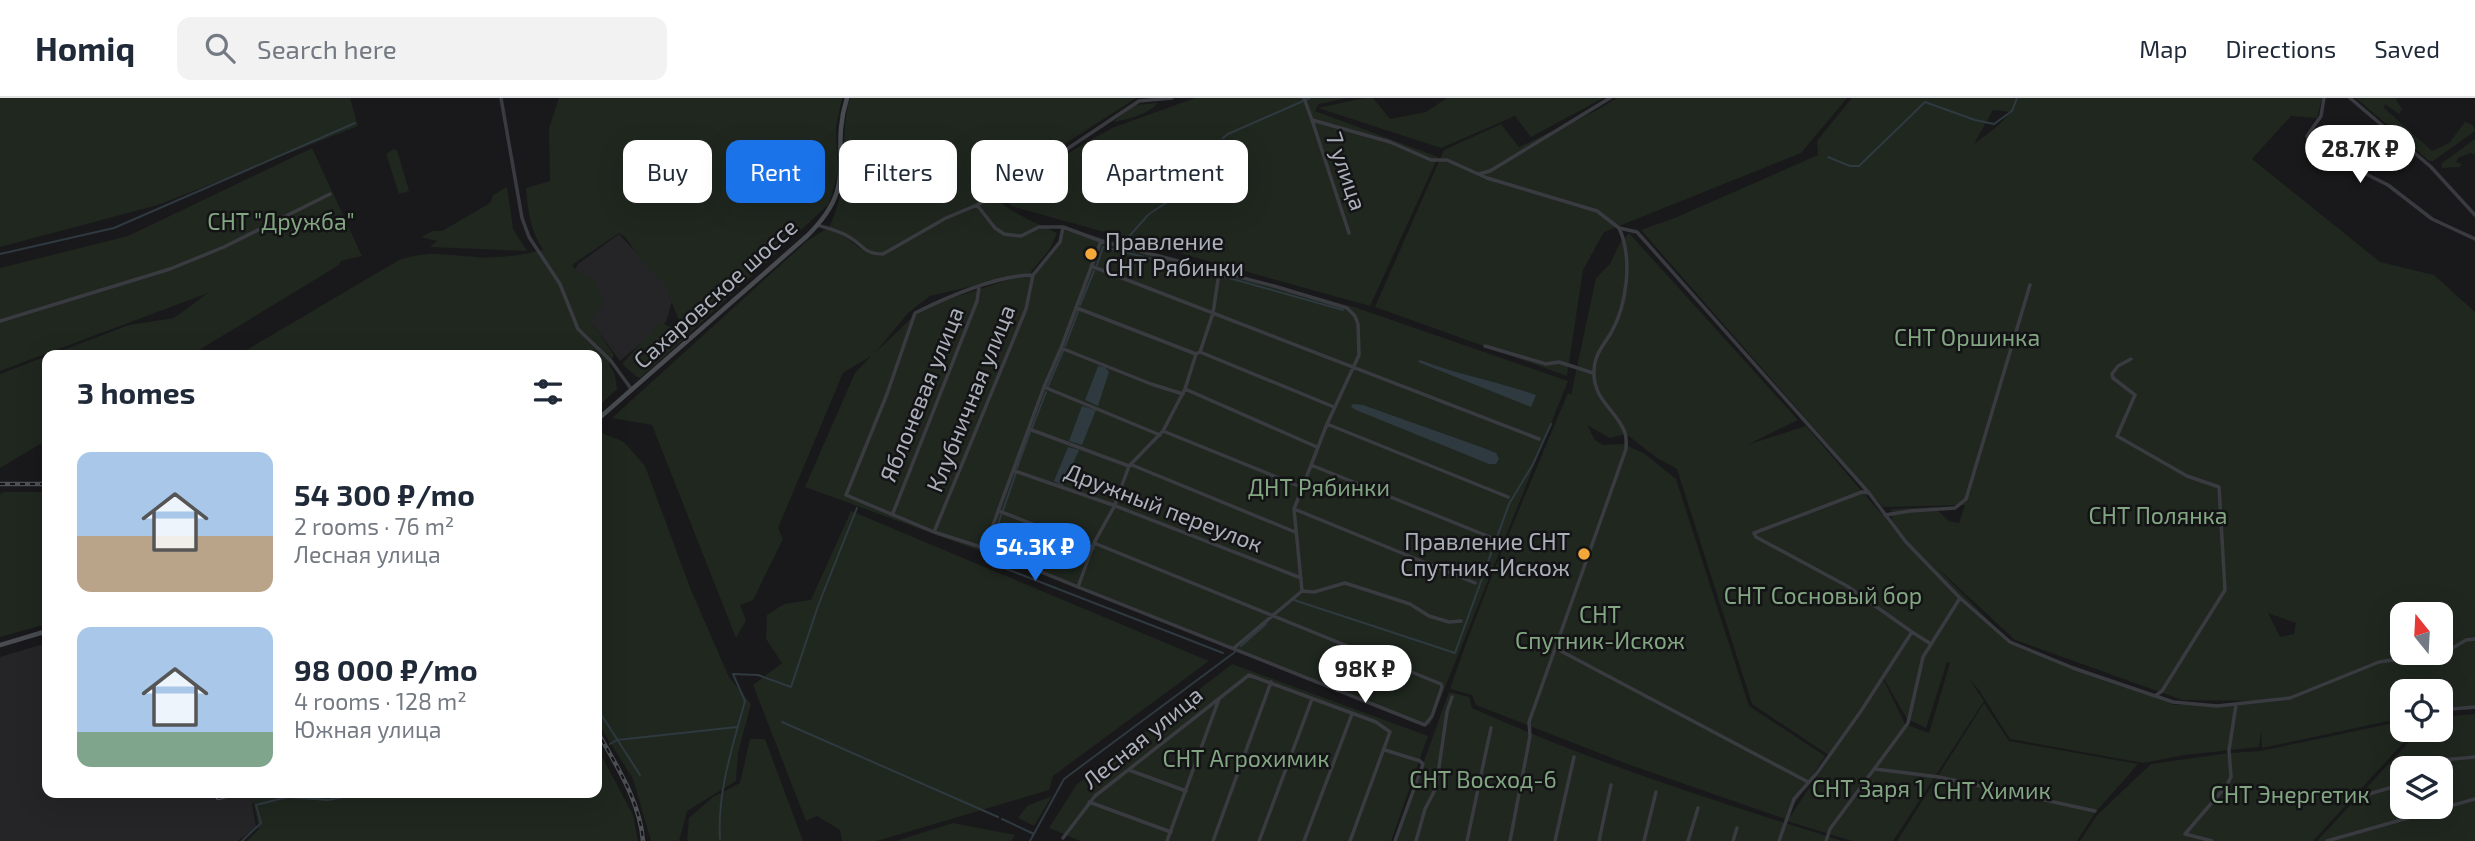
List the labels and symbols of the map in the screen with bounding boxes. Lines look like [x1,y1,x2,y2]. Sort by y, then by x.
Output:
pin: 28.7K ₽ [2295,126,2425,185]
street label: 7 улица [1320,128,1373,214]
park label: СНТ "Дружба" [207,207,355,236]
street label: Сахаровское шоссе [627,212,803,374]
place label: Правление СНТ Рябинки [1105,227,1244,281]
marker: Правление СНТ Рябинки [1083,246,1099,262]
street label: Клубничная улица [920,300,1021,496]
street label: Яблоневая улица [873,302,970,486]
park label: СНТ Оршинка [1894,323,2040,351]
street label: Дружный переулок [1061,456,1267,559]
park label: ДНТ Рябинки [1248,473,1390,501]
park label: СНТ Полянка [2088,501,2228,529]
pin: 54.3K ₽ [970,524,1100,583]
place label: Правление СНТ Спутник-Искож [1400,527,1570,582]
marker: Правление СНТ Спутник-Искож [1576,546,1592,562]
park label: СНТ Сосновый бор [1724,581,1922,609]
park label: СНТ Спутник-Искож [1515,600,1685,655]
north arrow [2390,602,2454,665]
pin: 98K ₽ [1316,646,1414,705]
street label: Лесная улица [1076,680,1208,795]
park label: СНТ Агрохимик [1163,744,1329,772]
park label: СНТ Восход-6 [1409,765,1557,793]
park label: СНТ Заря 1 [1812,774,1924,802]
park label: СНТ Химик [1933,776,2051,804]
park label: СНТ Энергетик [2211,780,2369,808]

